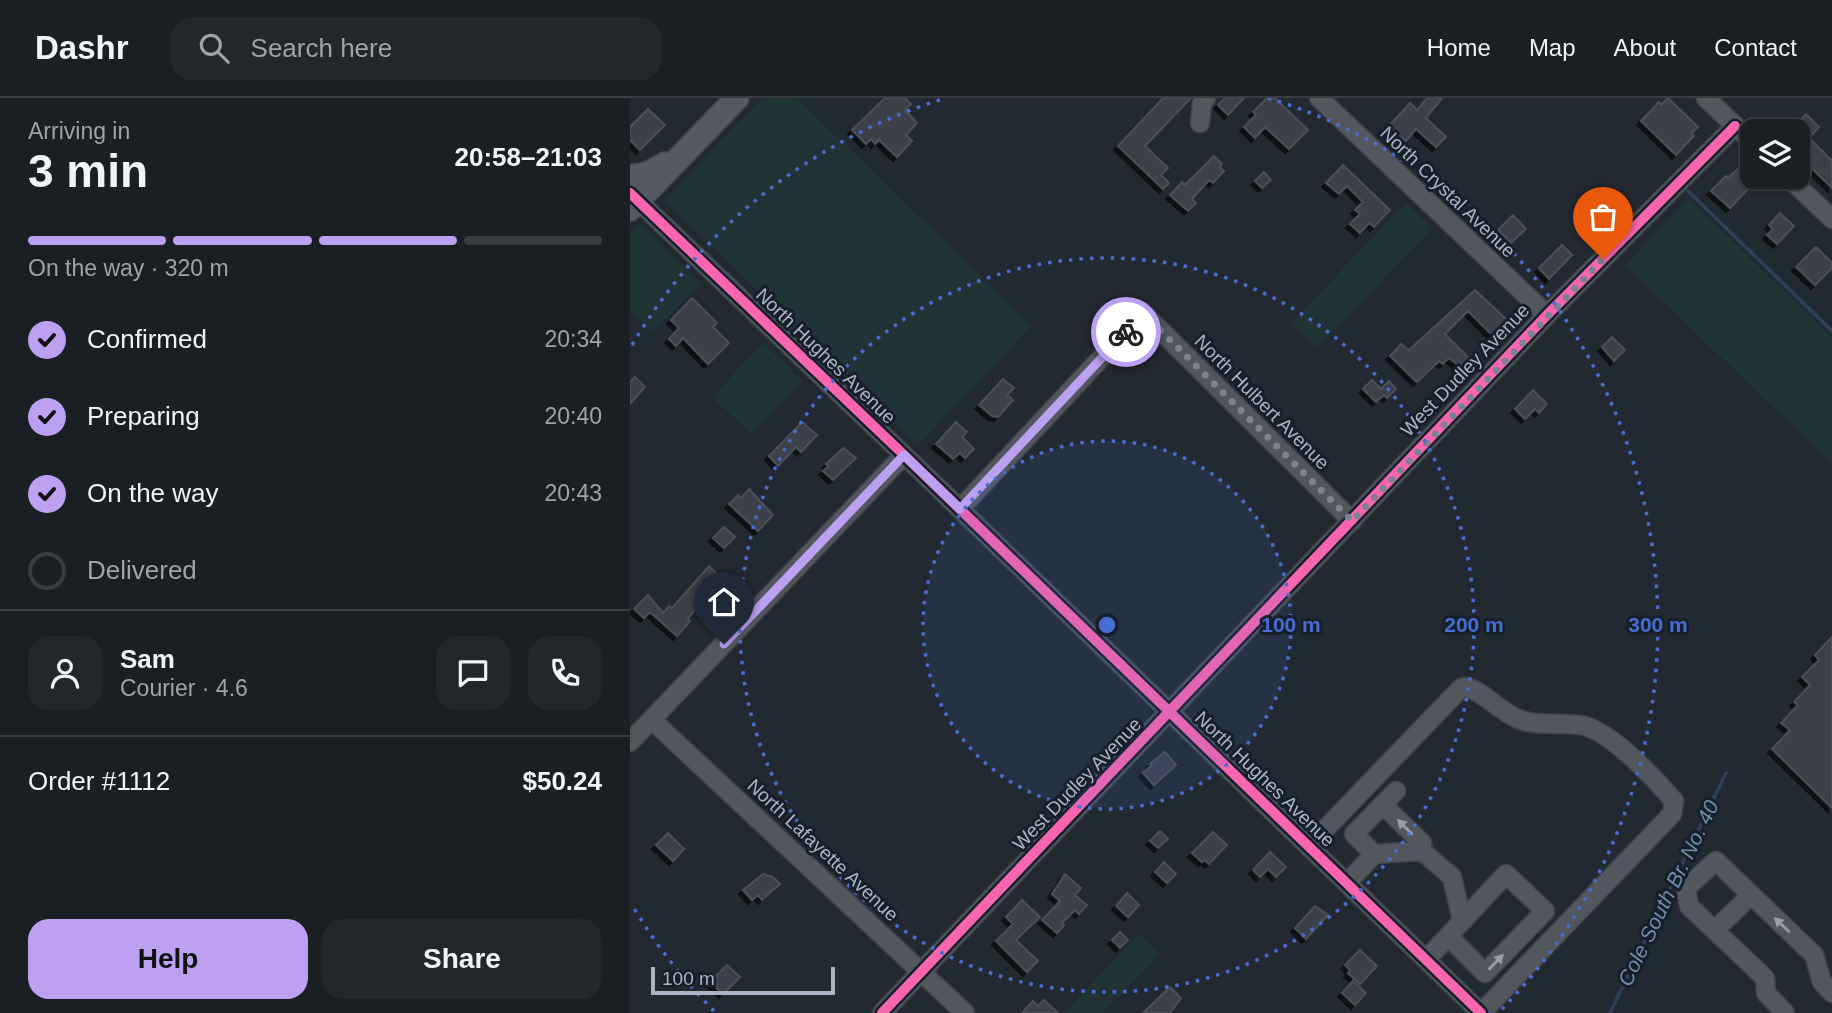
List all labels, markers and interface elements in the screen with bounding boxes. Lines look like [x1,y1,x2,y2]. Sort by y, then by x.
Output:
search box [171,17,661,80]
text: Dashr [35,29,129,66]
icon: search [195,29,233,67]
text: Search here [251,33,392,63]
text: Home [1427,34,1491,61]
text: Map [1529,34,1576,61]
text: About [1614,34,1676,61]
text: Contact [1714,34,1797,61]
text: Arriving in [28,118,130,144]
map controls [1740,119,1810,189]
button: layers [1740,119,1810,189]
street label: North Crystal Avenue [1376,122,1520,262]
text: 20:58–21:03 [455,142,602,172]
text: 3 min [28,145,148,197]
pin [1573,187,1633,259]
icon: bag [1584,198,1622,236]
text: On the way · 320 m [28,255,229,281]
street label: North Hughes Avenue [752,284,900,428]
courier [1091,297,1161,367]
street label: West Dudley Avenue [1396,300,1534,440]
icon: bike [1107,313,1145,351]
icon: check [28,321,66,359]
text: Confirmed [87,324,207,354]
text: 20:34 [544,326,602,352]
street label: North Hulbert Avenue [1190,330,1334,474]
icon: check [28,398,66,436]
text: Preparing [87,401,200,431]
text: 20:40 [544,403,602,429]
icon: check [28,475,66,513]
text: On the way [87,478,219,508]
text: 20:43 [544,480,602,506]
text: Delivered [87,555,197,585]
pin [694,572,754,644]
icon: home [705,583,743,621]
centre of rings [1095,613,1119,637]
text: 100 m [1261,613,1321,636]
text: 200 m [1444,613,1504,636]
text: 300 m [1628,613,1688,636]
button: person [28,636,102,710]
button: chat [436,636,510,710]
button: phone [528,636,602,710]
text: Sam [120,644,175,674]
text: Courier · 4.6 [120,675,248,701]
street label: North Hughes Avenue [1191,707,1339,851]
street label: West Dudley Avenue [1008,714,1146,854]
text: Order #1112 [28,766,170,796]
text: $50.24 [522,766,602,796]
street label: North Lafayette Avenue [743,775,903,925]
water label: Cole South Br. No. 40 [1613,796,1723,989]
one-way arrow [1397,819,1414,835]
one-way arrow [1774,917,1791,934]
button: Help [28,919,308,999]
button: Share [322,919,602,999]
one-way arrow [1487,954,1503,971]
scale bar [651,964,835,996]
text: 100 m [662,968,715,989]

